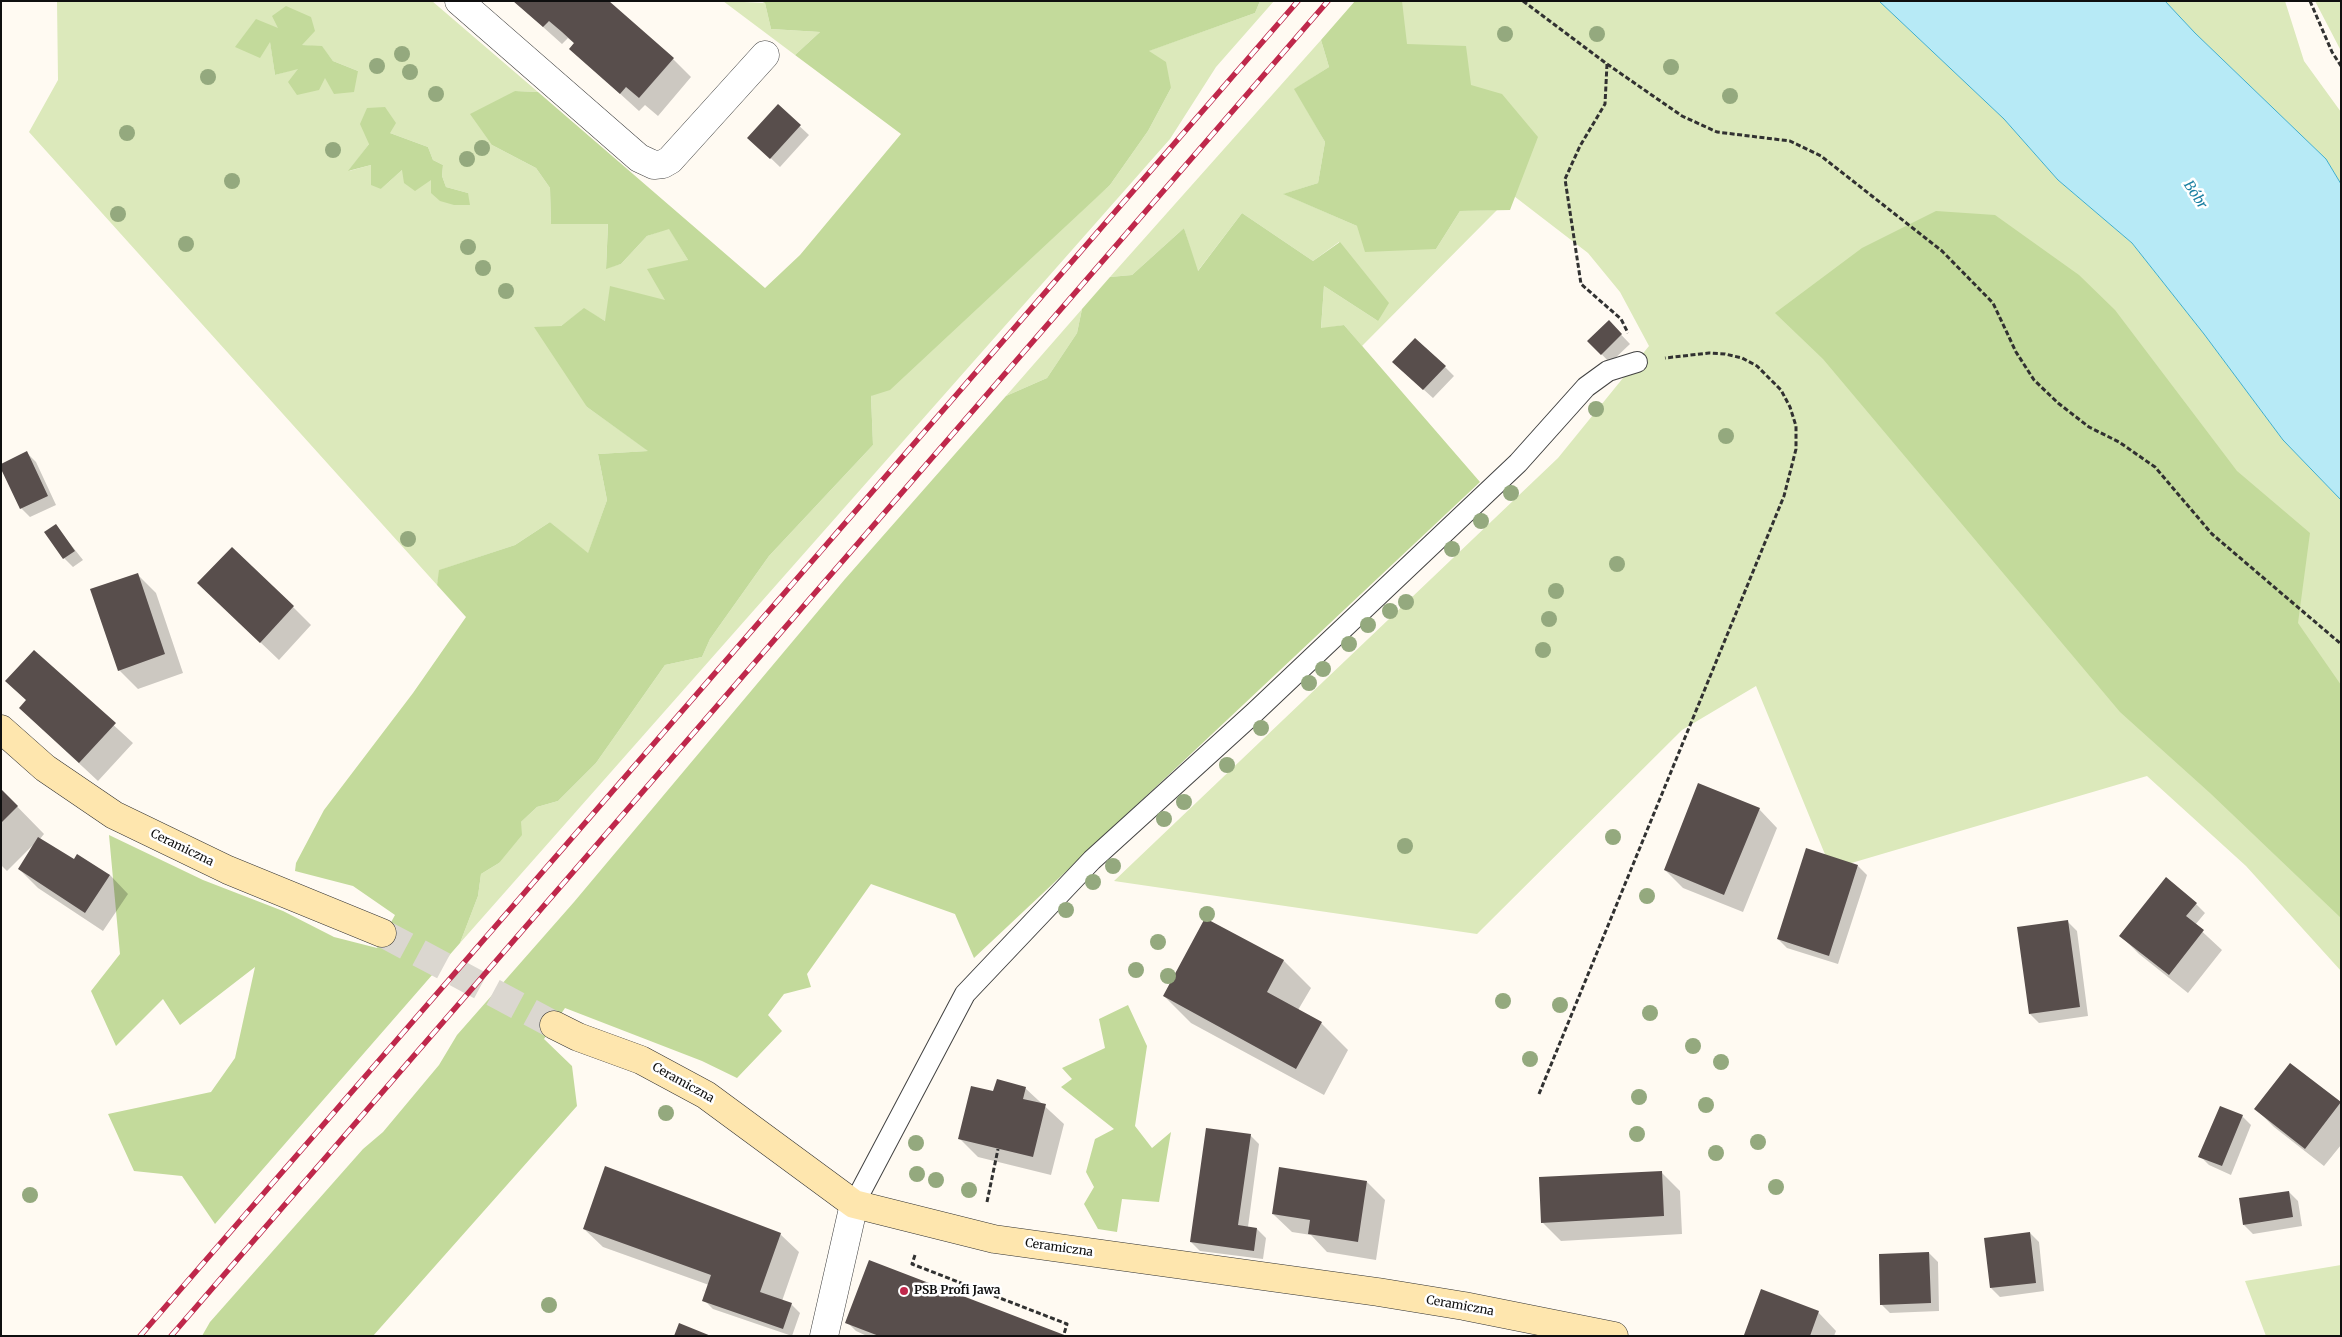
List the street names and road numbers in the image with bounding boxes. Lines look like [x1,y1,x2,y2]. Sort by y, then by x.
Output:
street label: Ceramiczna [148,827,216,869]
street label: Ceramiczna [650,1060,716,1106]
street label: Ceramiczna [1024,1236,1094,1260]
street label: Ceramiczna [1425,1293,1495,1319]

